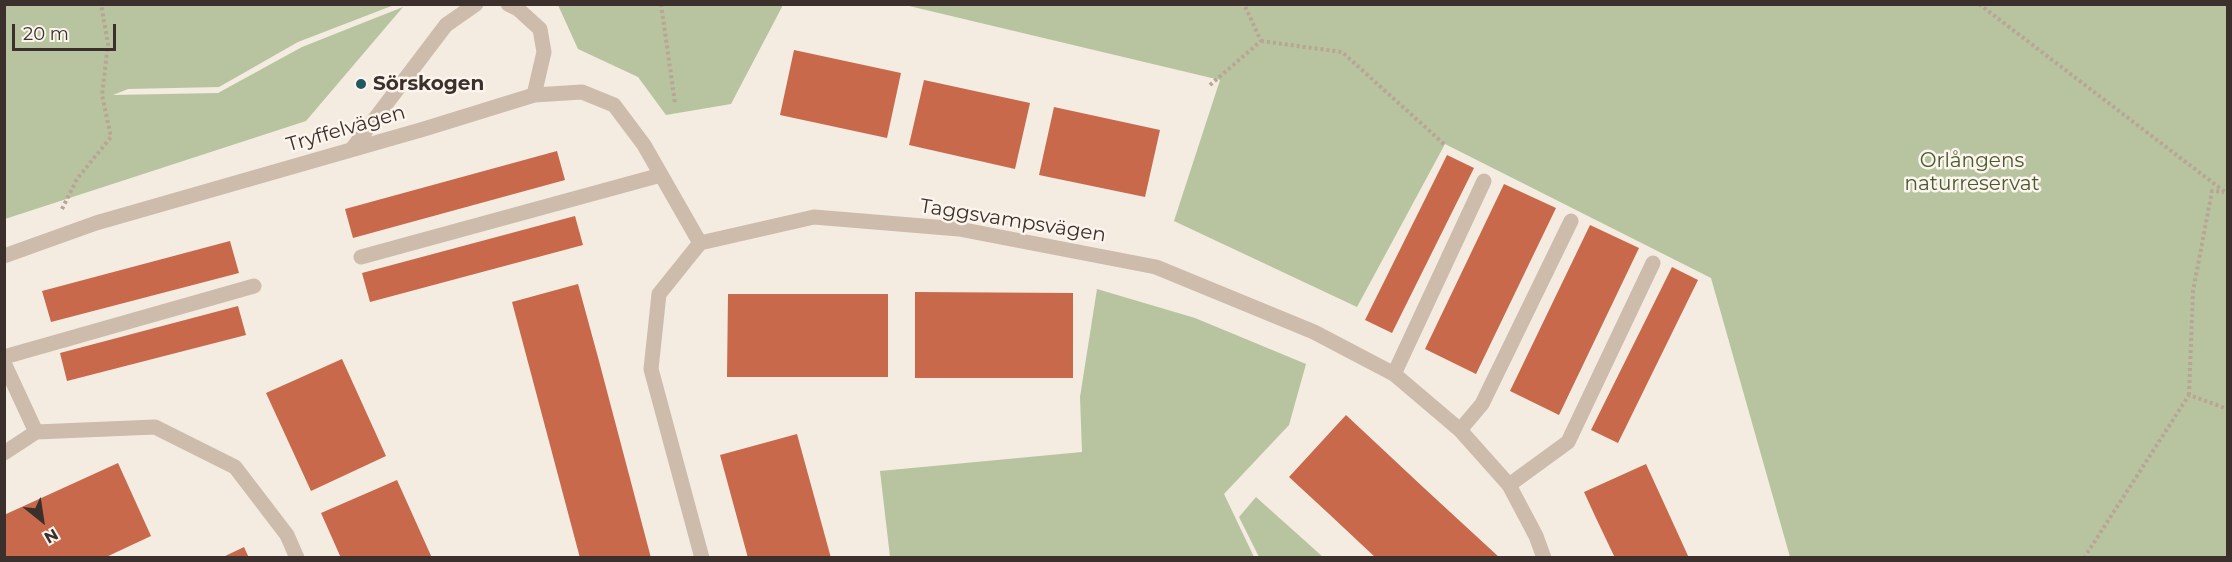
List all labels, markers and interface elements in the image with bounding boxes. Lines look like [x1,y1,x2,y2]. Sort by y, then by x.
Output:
scale bar [15,12,118,50]
text: 20 m [23,23,69,45]
place label: Sörskogen [373,72,484,96]
marker: Sörskogen [354,77,368,91]
street label: Tryffelvägen [284,101,408,157]
park label: Orlångens naturreservat [1904,149,2040,196]
street label: Taggsvampsvägen [918,194,1108,248]
north arrow [12,490,72,550]
text: N [41,525,62,547]

